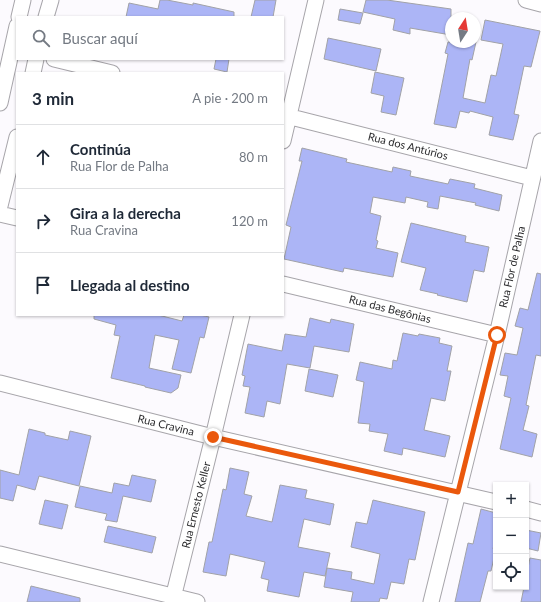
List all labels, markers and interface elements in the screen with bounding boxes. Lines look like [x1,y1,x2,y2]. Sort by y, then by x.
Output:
north arrow [445,12,481,48]
search box [16,16,284,60]
icon: search [30,27,52,49]
text: Buscar aquí [62,29,138,47]
text: 3 min [32,88,74,109]
text: A pie · 200 m [192,90,268,106]
street label: Rua dos Antúrios [367,129,450,162]
text: Continúa [70,140,131,158]
icon: ahead [32,146,54,168]
text: 80 m [239,149,268,165]
text: Rua Flor de Palha [70,158,169,174]
text: Gira a la derecha [70,204,181,222]
icon: right [32,210,54,232]
text: 120 m [231,213,268,229]
text: Rua Cravina [70,222,138,238]
street label: Rua Flor de Palha [496,225,527,309]
icon: arrive [32,274,54,296]
text: Llegada al destino [70,276,190,294]
street label: Rua das Begônias [348,292,433,325]
route start [488,326,506,344]
street label: Rua Cravina [137,411,196,438]
route end [204,428,222,446]
street label: Rua Ernesto Keller [178,460,213,549]
map controls [493,482,529,590]
button: + [493,482,529,518]
button: − [493,518,529,554]
button: locate [493,554,529,590]

